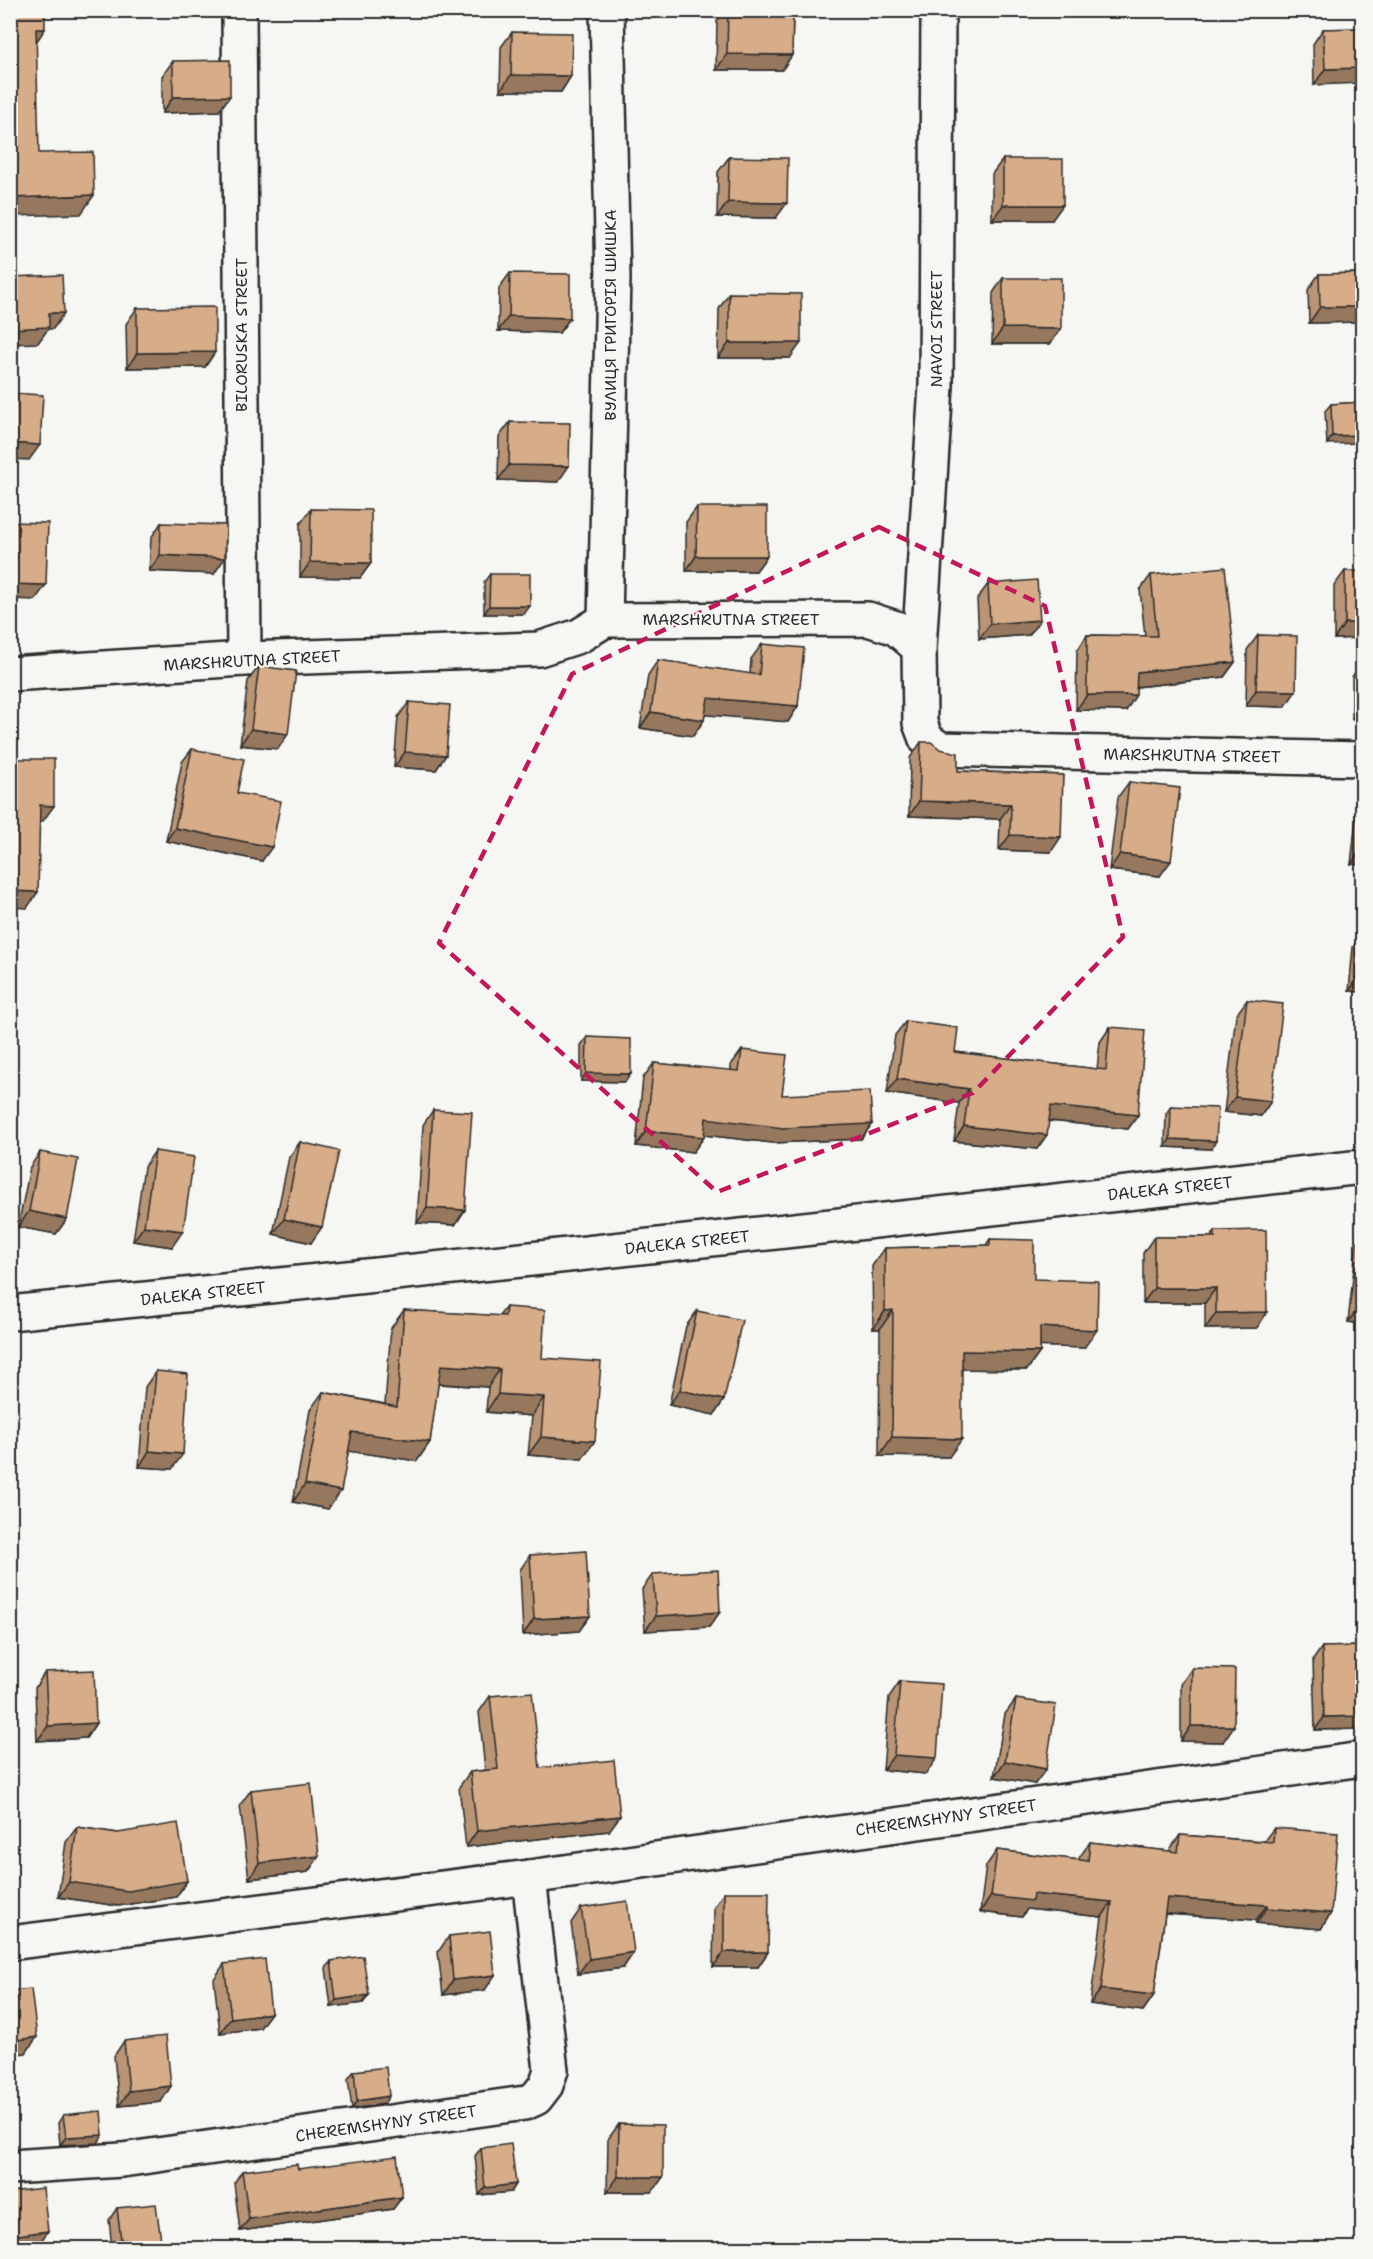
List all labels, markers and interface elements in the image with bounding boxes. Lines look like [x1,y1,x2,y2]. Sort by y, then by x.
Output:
street label: ВУЛИЦЯ ГРИГОРІЯ ШИШКА [600,209,621,421]
street label: BILORUSKA STREET [231,258,252,412]
street label: NAVOI STREET [926,270,947,388]
street label: MARSHRUTNA STREET [642,609,820,630]
street label: MARSHRUTNA STREET [163,645,341,676]
street label: MARSHRUTNA STREET [1103,743,1281,768]
street label: DALEKA STREET [1107,1171,1234,1206]
street label: DALEKA STREET [624,1225,751,1260]
street label: DALEKA STREET [140,1276,267,1311]
street label: CHEREMSHYNY STREET [854,1794,1038,1841]
street label: CHEREMSHYNY STREET [294,2100,478,2147]

